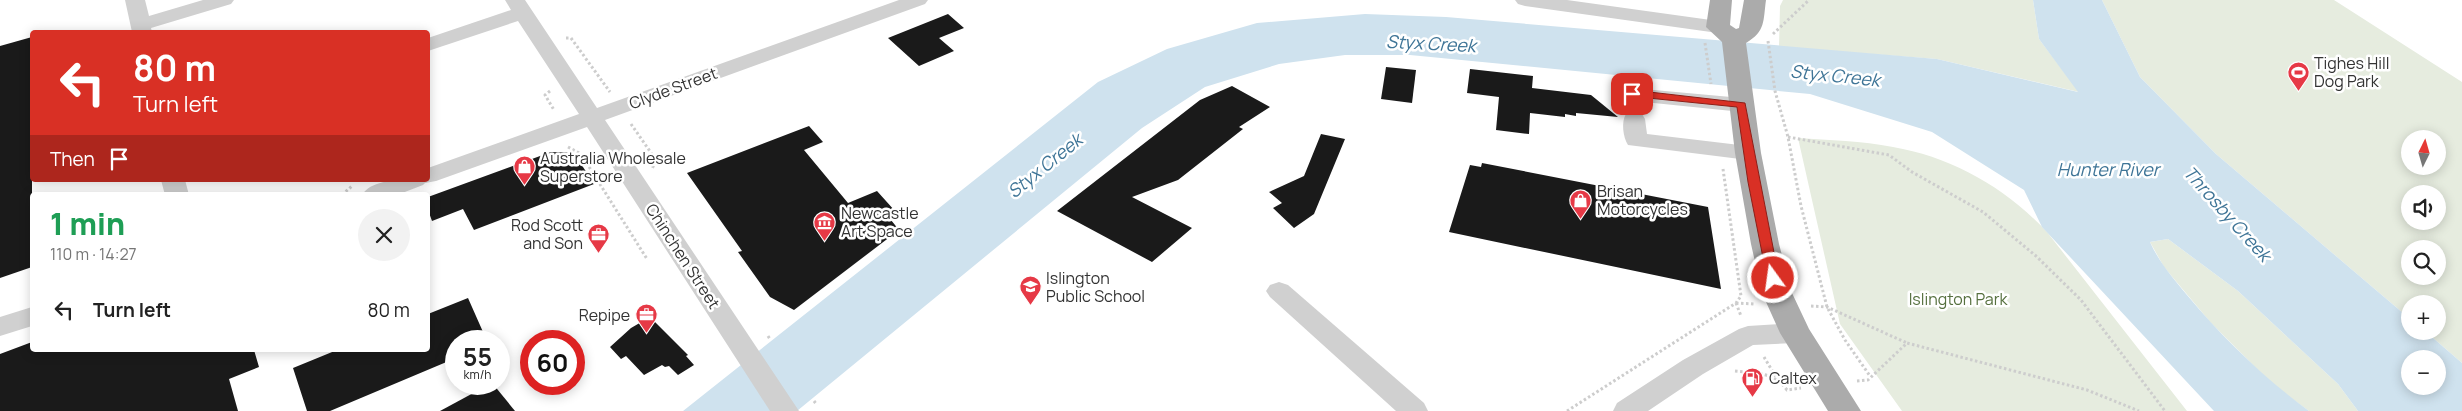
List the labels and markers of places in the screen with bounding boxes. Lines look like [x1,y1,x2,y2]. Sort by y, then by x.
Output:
place label: Tighes Hill Dog Park [2314,52,2389,92]
sports icon: Tighes Hill Dog Park [2286,60,2310,91]
pin [1611,73,1653,115]
place label: Australia Wholesale Superstore [540,147,686,187]
shop icon: Australia Wholesale Superstore [512,155,536,186]
place label: Brisan Motorcycles [1597,180,1688,220]
shop icon: Brisan Motorcycles [1569,188,1593,219]
place label: Newcastle Art Space [841,202,919,242]
museum icon: Newcastle Art Space [813,210,837,241]
place label: Rod Scott and Son [511,214,583,254]
office icon: Rod Scott and Son [587,222,611,253]
place label: Islington Public School [1046,267,1145,307]
school or university icon: Islington Public School [1018,275,1042,306]
office icon: Repipe [634,303,658,334]
place label: Repipe [579,304,630,326]
fuel station icon: Caltex [1741,366,1765,397]
place label: Caltex [1769,367,1817,389]

